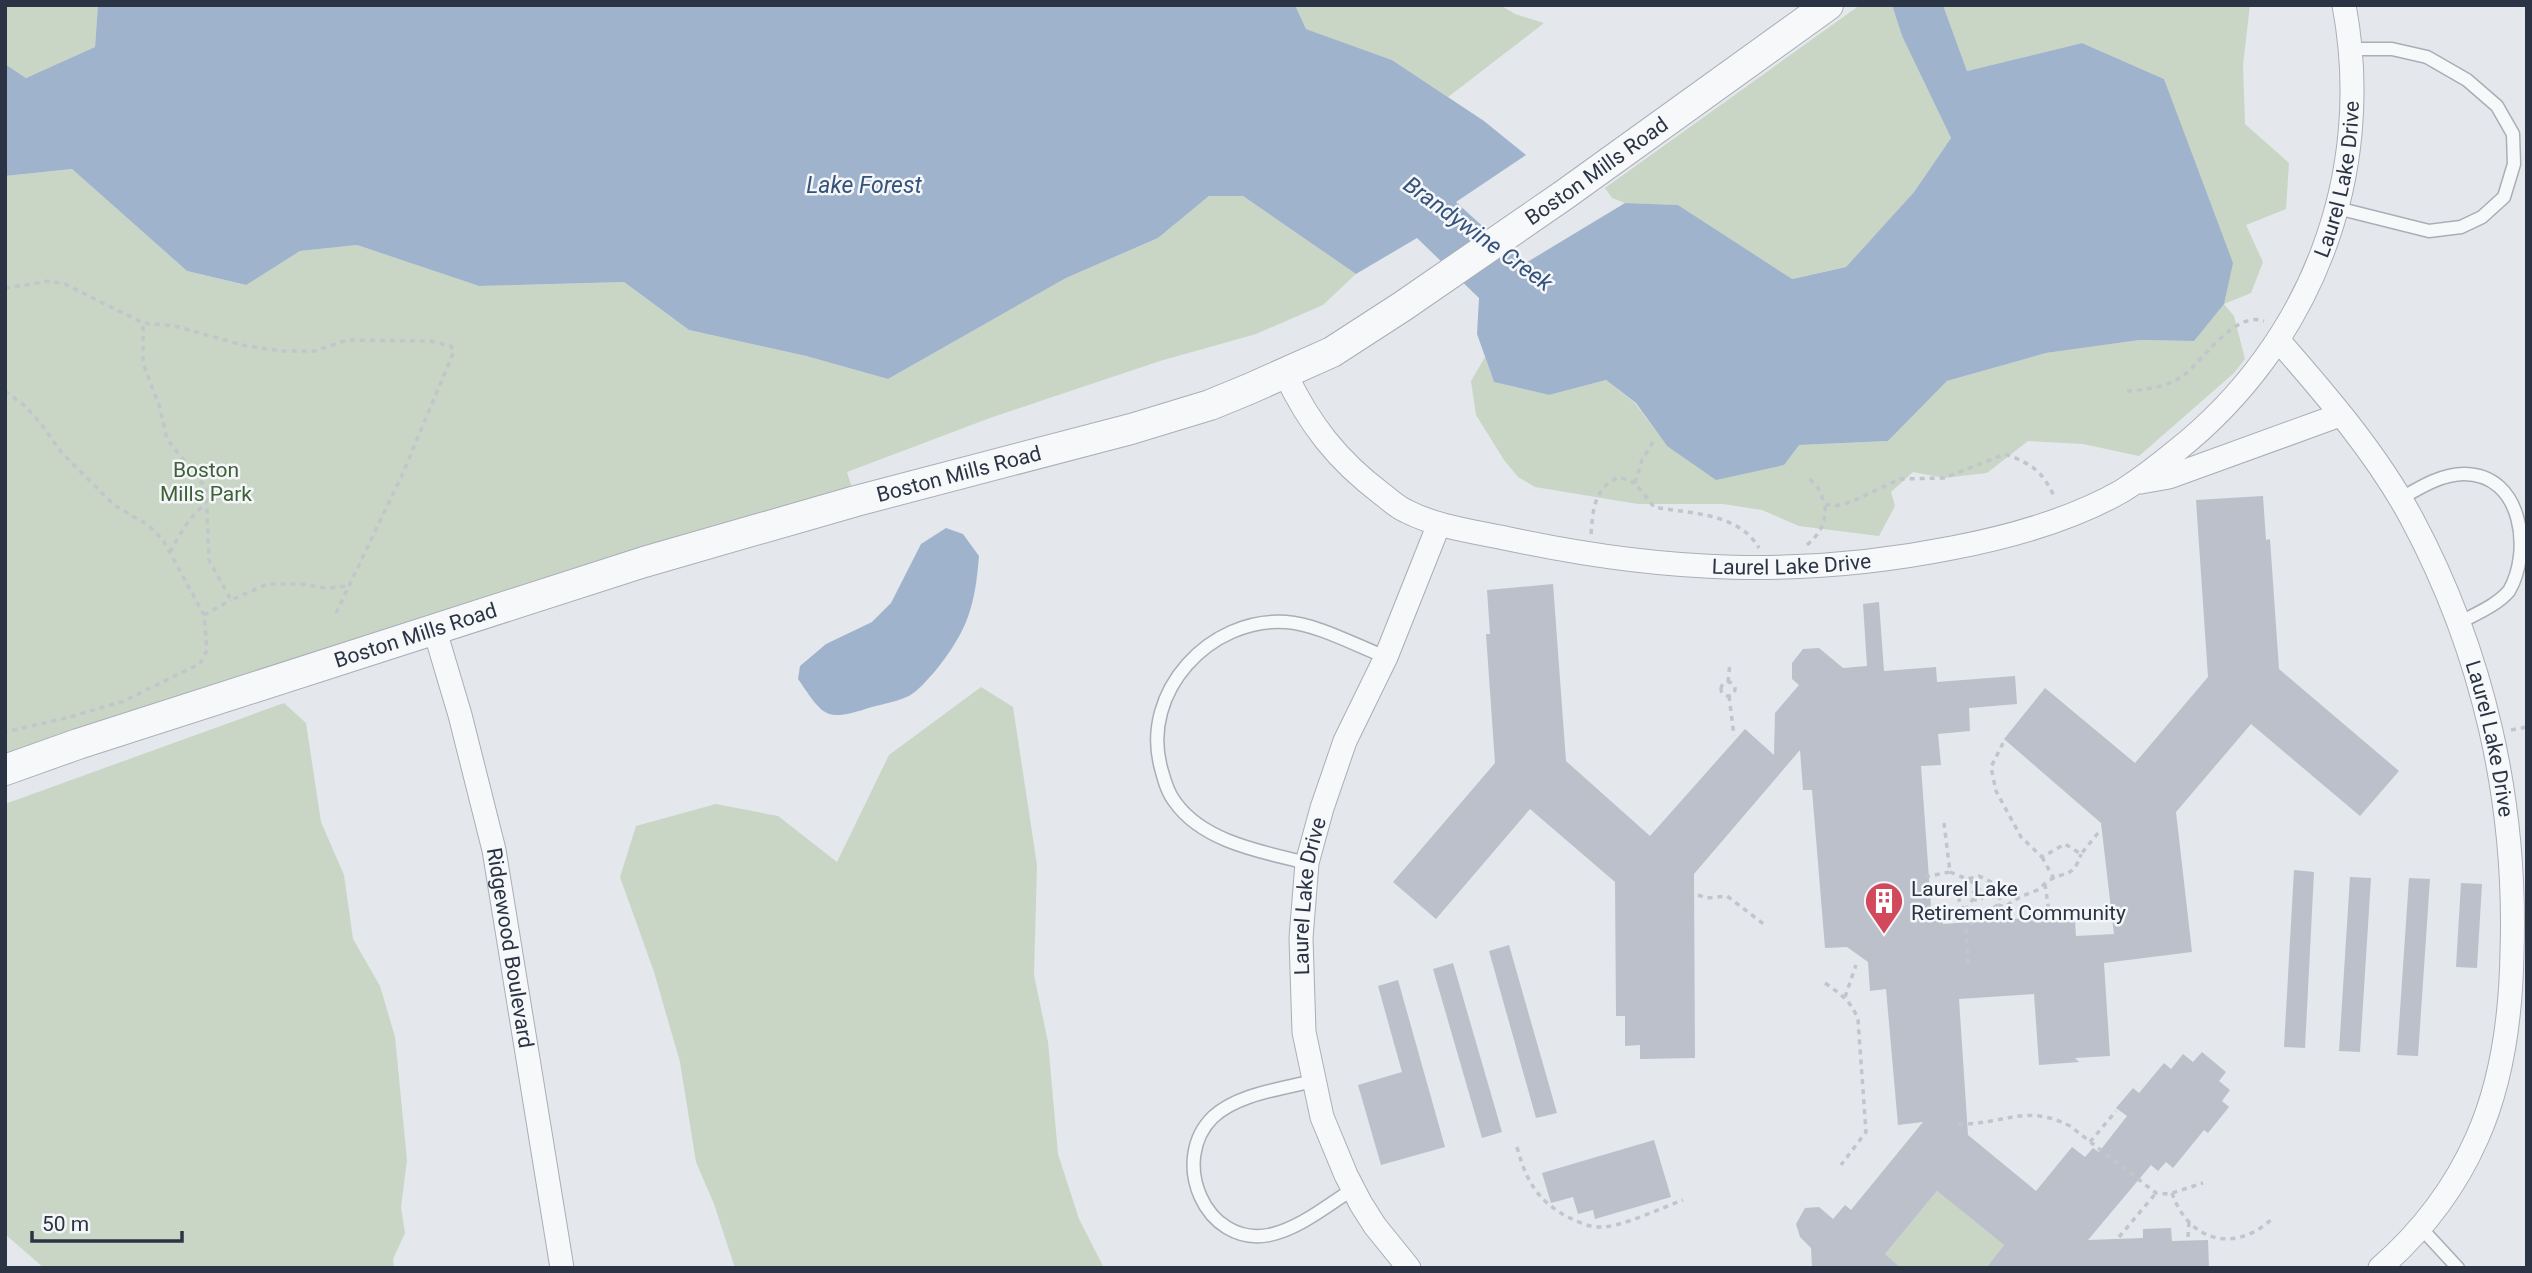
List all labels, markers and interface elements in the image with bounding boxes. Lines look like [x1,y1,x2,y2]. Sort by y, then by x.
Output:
street label: Laurel Lake Drive [2310,101,2364,261]
street label: Boston Mills Road [1521,112,1672,230]
water label: Brandywine Creek [1398,171,1558,297]
water label: Lake Forest [806,172,922,199]
street label: Boston Mills Road [874,441,1044,507]
park label: Boston Mills Park [160,458,252,506]
street label: Laurel Lake Drive [1711,549,1872,580]
street label: Boston Mills Road [331,598,500,673]
street label: Laurel Lake Drive [2461,658,2518,818]
street label: Laurel Lake Drive [1289,814,1331,976]
street label: Ridgewood Boulevard [482,846,538,1050]
place label: Laurel Lake Retirement Community [1911,877,2126,925]
building icon: Laurel Lake Retirement Community [1863,880,1905,935]
scale bar [32,1200,182,1244]
text: 50 m [42,1212,89,1236]

